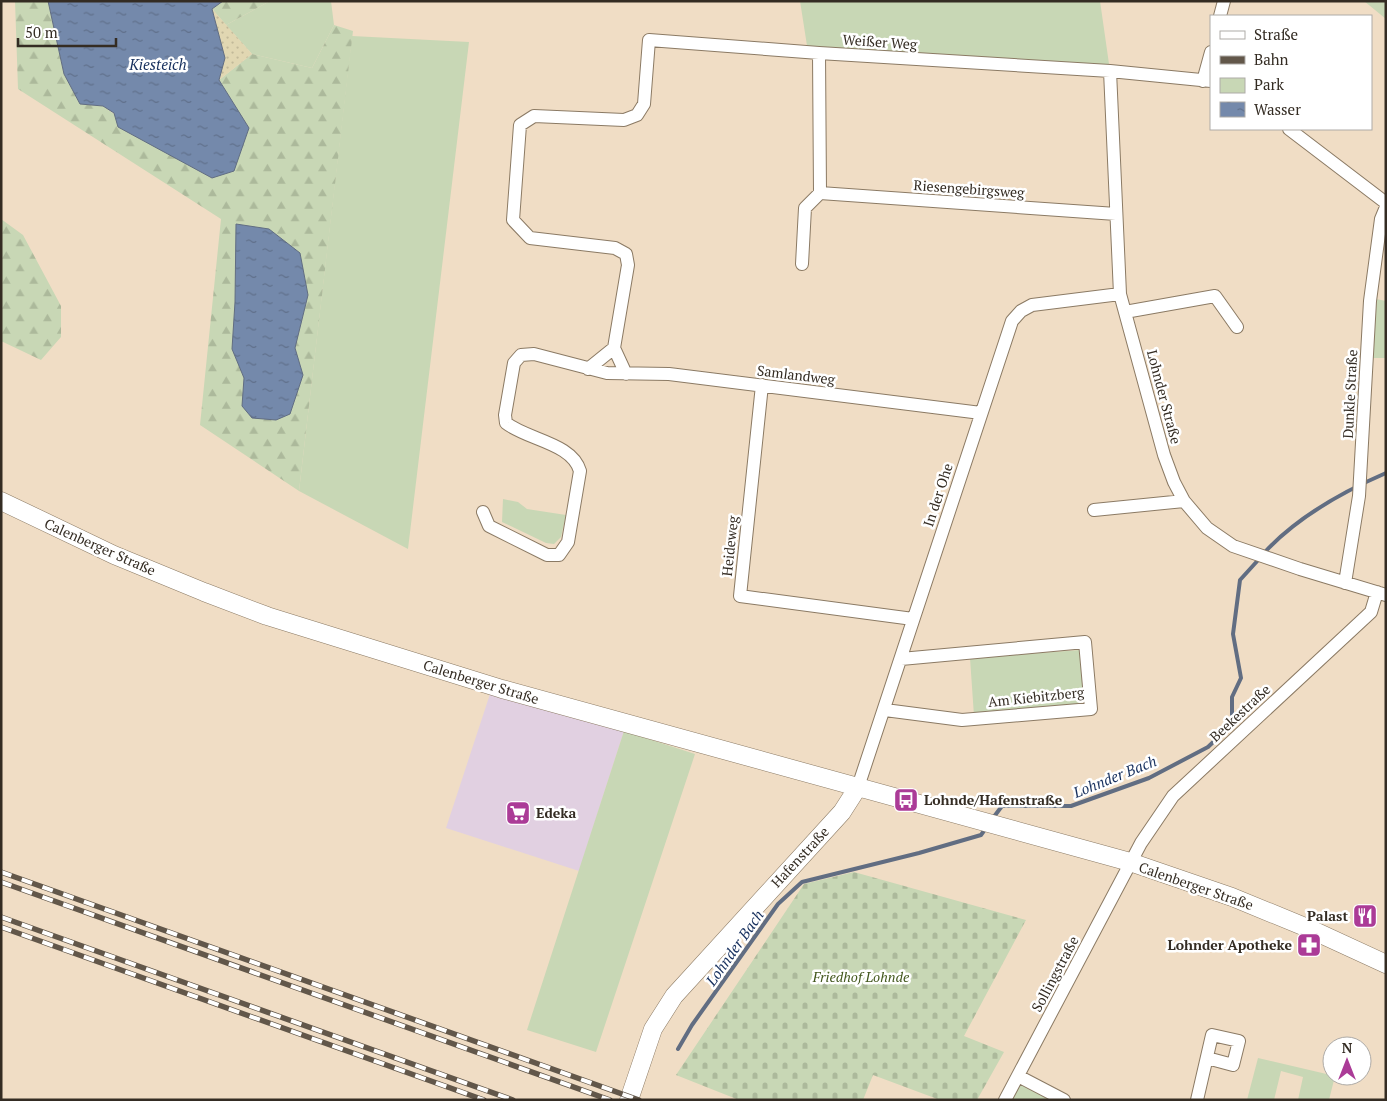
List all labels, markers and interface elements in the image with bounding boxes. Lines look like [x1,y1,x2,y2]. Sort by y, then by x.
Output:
scale bar [18,15,115,47]
legend [1210,15,1372,130]
text: 50 m [25,22,58,42]
text: Straße [1254,24,1298,44]
street label: Weißer Weg [842,29,919,54]
text: Bahn [1254,49,1289,69]
water label: Kiesteich [128,54,187,74]
text: Park [1254,74,1284,94]
text: Wasser [1254,99,1301,119]
street label: Riesengebirgsweg [913,175,1026,202]
street label: Lohnder Straße [1143,348,1186,446]
street label: Dunkle Straße [1338,349,1361,439]
street label: Samlandweg [756,360,837,389]
street label: In der Ohe [918,461,957,529]
street label: Calenberger Straße [42,513,159,580]
street label: Heideweg [717,514,742,577]
street label: Calenberger Straße [421,655,541,708]
street label: Beekestraße [1205,680,1274,746]
street label: Am Kiebitzberg [987,682,1086,711]
water label: Lohnder Bach [1069,750,1159,802]
bus stop icon: Lohnde/Hafenstraße [893,787,919,813]
place label: Lohnde/Hafenstraße [924,790,1063,809]
supermarket icon: Edeka [505,800,531,826]
place label: Edeka [536,803,577,822]
street label: Hafenstraße [766,822,833,891]
street label: Calenberger Straße [1136,857,1256,914]
restaurant icon: Palast [1352,903,1378,929]
water label: Lohnder Bach [700,906,768,990]
place label: Palast [1307,906,1348,925]
pharmacy icon: Lohnder Apotheke [1296,932,1322,958]
street label: Sollingstraße [1027,933,1082,1015]
place label: Lohnder Apotheke [1167,935,1292,954]
park label: Friedhof Lohnde [812,967,910,986]
north arrow [1322,1036,1372,1086]
text: N [1342,1038,1353,1057]

